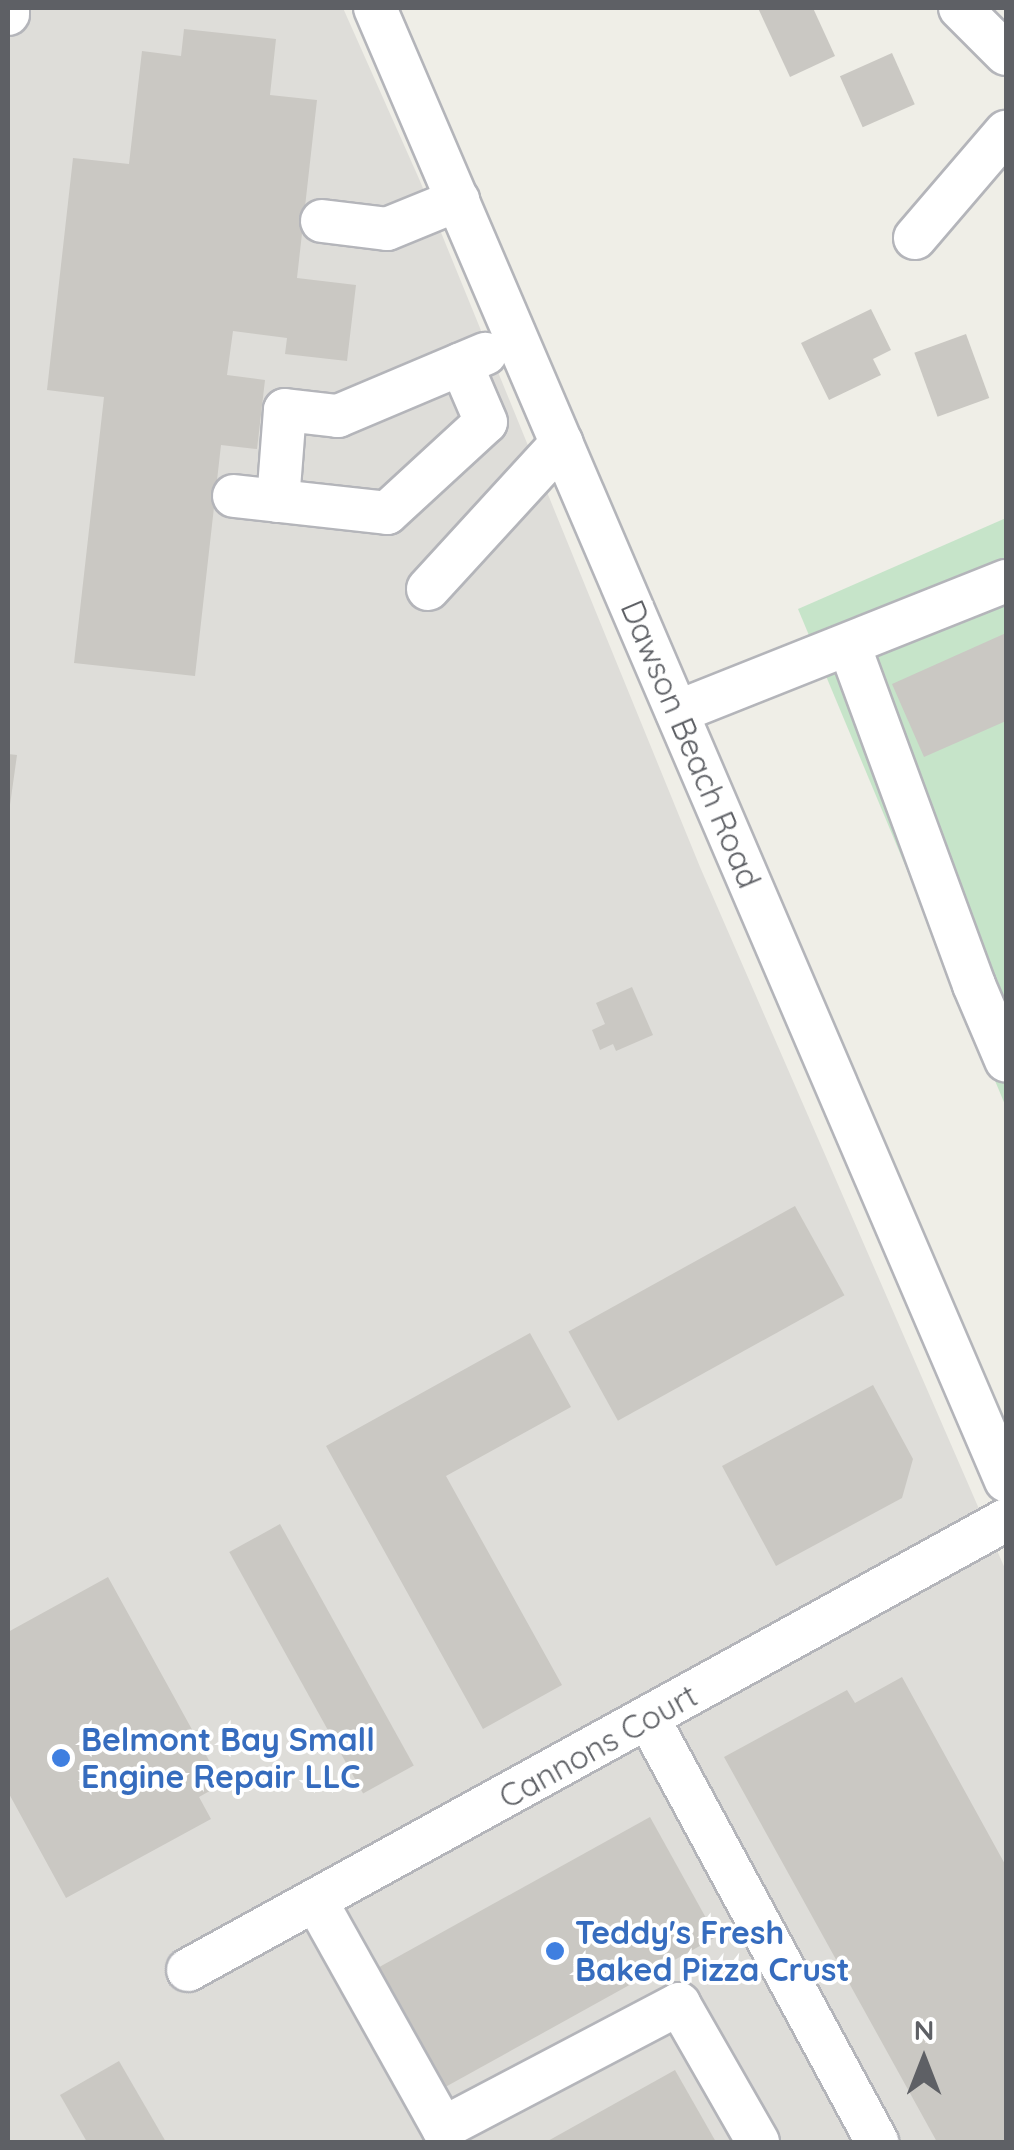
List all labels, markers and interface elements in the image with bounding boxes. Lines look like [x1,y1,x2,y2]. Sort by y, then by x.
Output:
street label: Dawson Beach Road [613,594,769,894]
street label: Cannons Court [492,1676,704,1816]
place label: Belmont Bay Small Engine Repair LLC [81,1721,375,1796]
marker: Belmont Bay Small Engine Repair LLC [50,1747,72,1769]
place label: Teddy's Fresh Baked Pizza Crust [575,1914,850,1989]
marker: Teddy's Fresh Baked Pizza Crust [544,1940,566,1962]
north arrow [874,2010,974,2110]
text: N [914,2012,934,2047]

